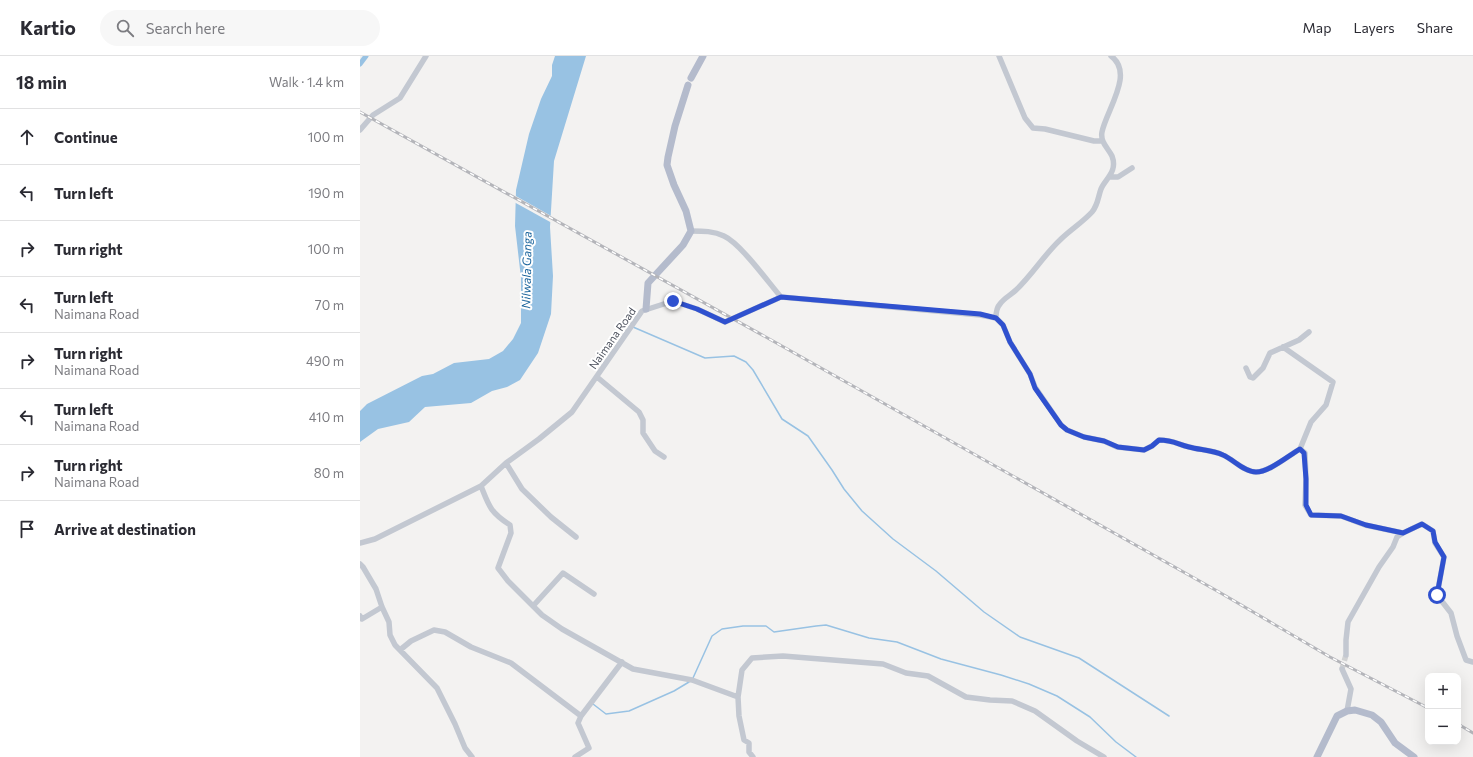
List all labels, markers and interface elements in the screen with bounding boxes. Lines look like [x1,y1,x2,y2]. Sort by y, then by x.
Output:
search box [100,10,380,46]
text: Kartio [20,16,76,39]
icon: search [114,17,136,39]
text: Search here [146,19,225,37]
text: Map [1303,19,1331,36]
text: Layers [1353,19,1395,36]
text: Share [1417,19,1453,36]
text: 18 min [16,72,67,93]
text: Walk · 1.4 km [269,74,344,90]
icon: ahead [16,126,38,148]
text: Continue [54,128,118,146]
text: 100 m [308,129,344,145]
icon: left [16,182,38,204]
text: Turn left [54,184,113,202]
text: 190 m [308,185,344,201]
water label: Nilwala Ganga [518,231,534,309]
icon: right [16,238,38,260]
text: Turn right [54,240,123,258]
text: 100 m [308,241,344,257]
text: Turn left [54,288,113,306]
route end [664,292,682,310]
icon: left [16,294,38,316]
text: 70 m [315,297,344,313]
street label: Naimana Road [586,305,638,371]
text: Naimana Road [54,306,139,322]
text: Turn right [54,344,123,362]
icon: right [16,350,38,372]
text: 490 m [306,353,344,369]
text: Naimana Road [54,362,139,378]
text: Turn left [54,400,113,418]
icon: left [16,406,38,428]
text: 410 m [309,409,344,425]
text: Naimana Road [54,418,139,434]
text: Turn right [54,456,123,474]
icon: right [16,462,38,484]
text: 80 m [314,465,344,481]
text: Naimana Road [54,474,139,490]
icon: arrive [16,518,38,540]
text: Arrive at destination [54,520,196,538]
route start [1428,586,1446,604]
map controls [1425,673,1461,745]
button: + [1425,673,1461,709]
button: − [1425,709,1461,745]

